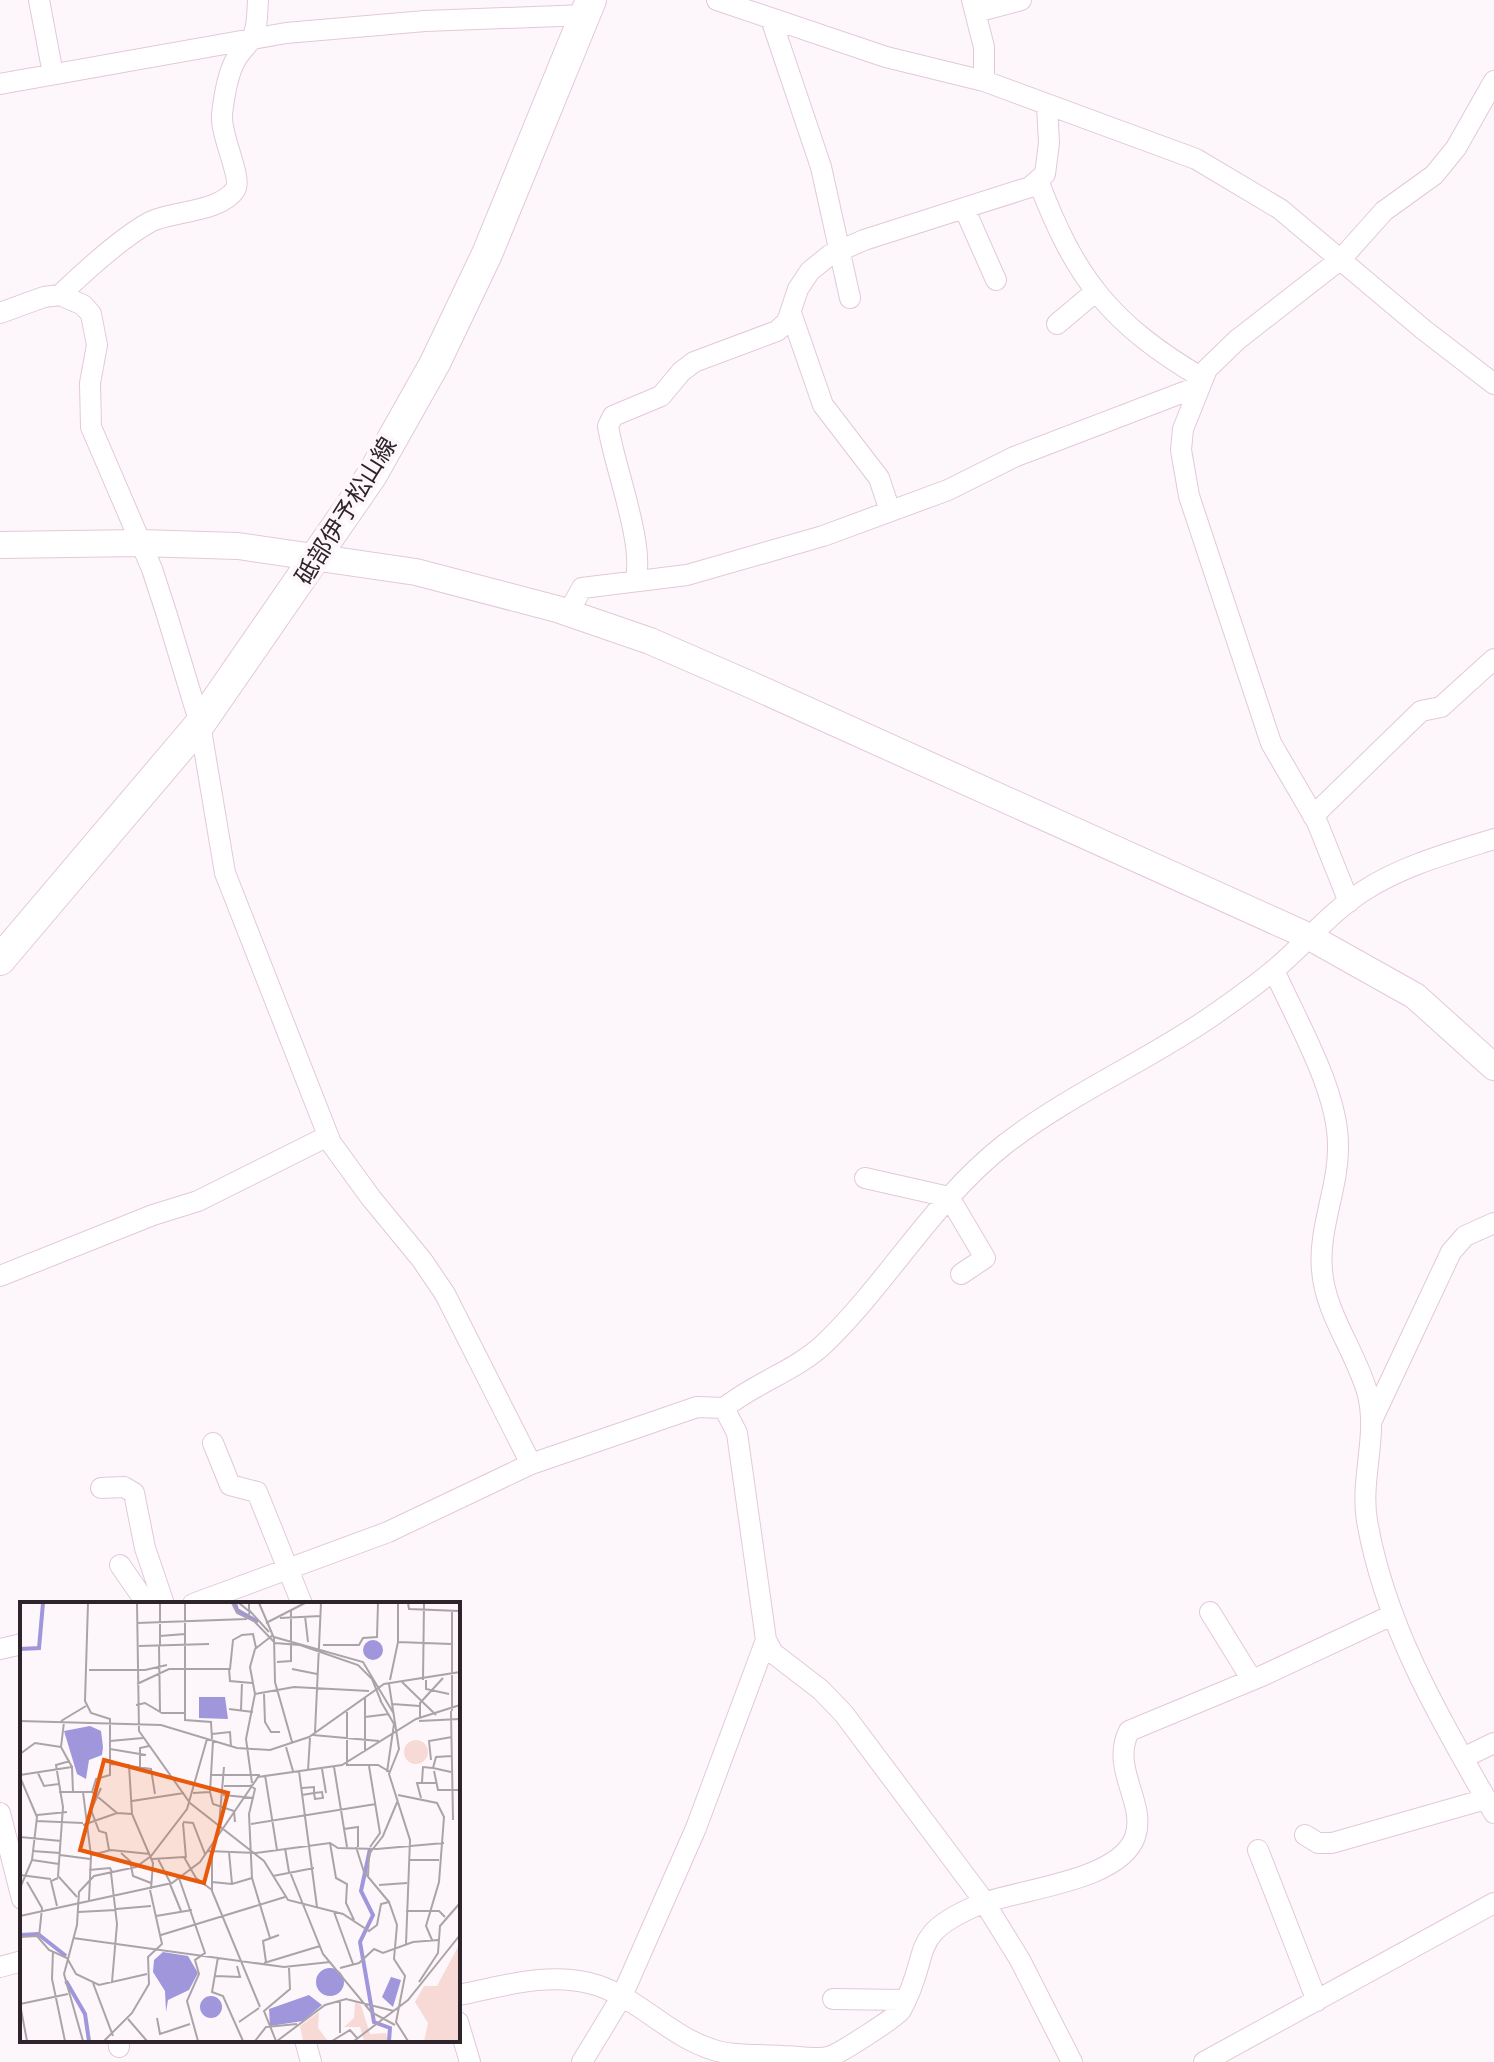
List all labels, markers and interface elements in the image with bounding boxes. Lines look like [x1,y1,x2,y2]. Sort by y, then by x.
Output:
street label: 砥部伊予松山線 [286,430,403,590]
inset map [20,1602,460,2042]

